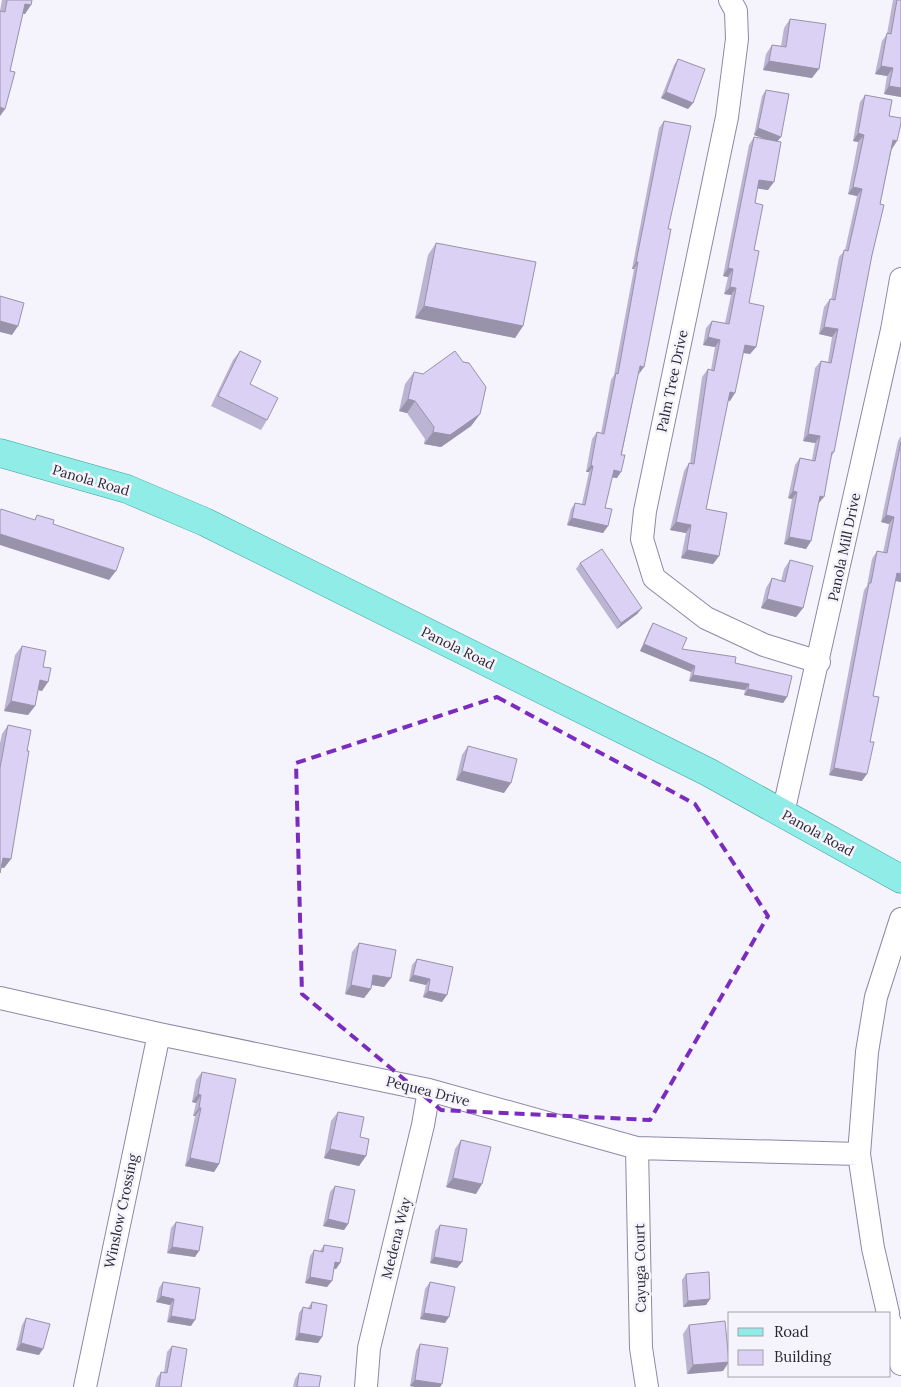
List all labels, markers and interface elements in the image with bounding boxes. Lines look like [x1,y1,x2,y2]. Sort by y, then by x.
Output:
street label: Palm Tree Drive [652,328,692,434]
street label: Panola Road [50,460,132,500]
street label: Panola Mill Drive [824,491,864,603]
street label: Panola Road [418,622,498,674]
street label: Panola Road [779,806,857,860]
street label: Pequea Drive [384,1072,472,1110]
street label: Winslow Crossing [100,1152,142,1270]
street label: Medena Way [377,1195,415,1281]
street label: Cayuga Court [630,1223,650,1313]
legend [728,1312,891,1377]
text: Road [774,1322,809,1341]
text: Building [774,1347,832,1366]

